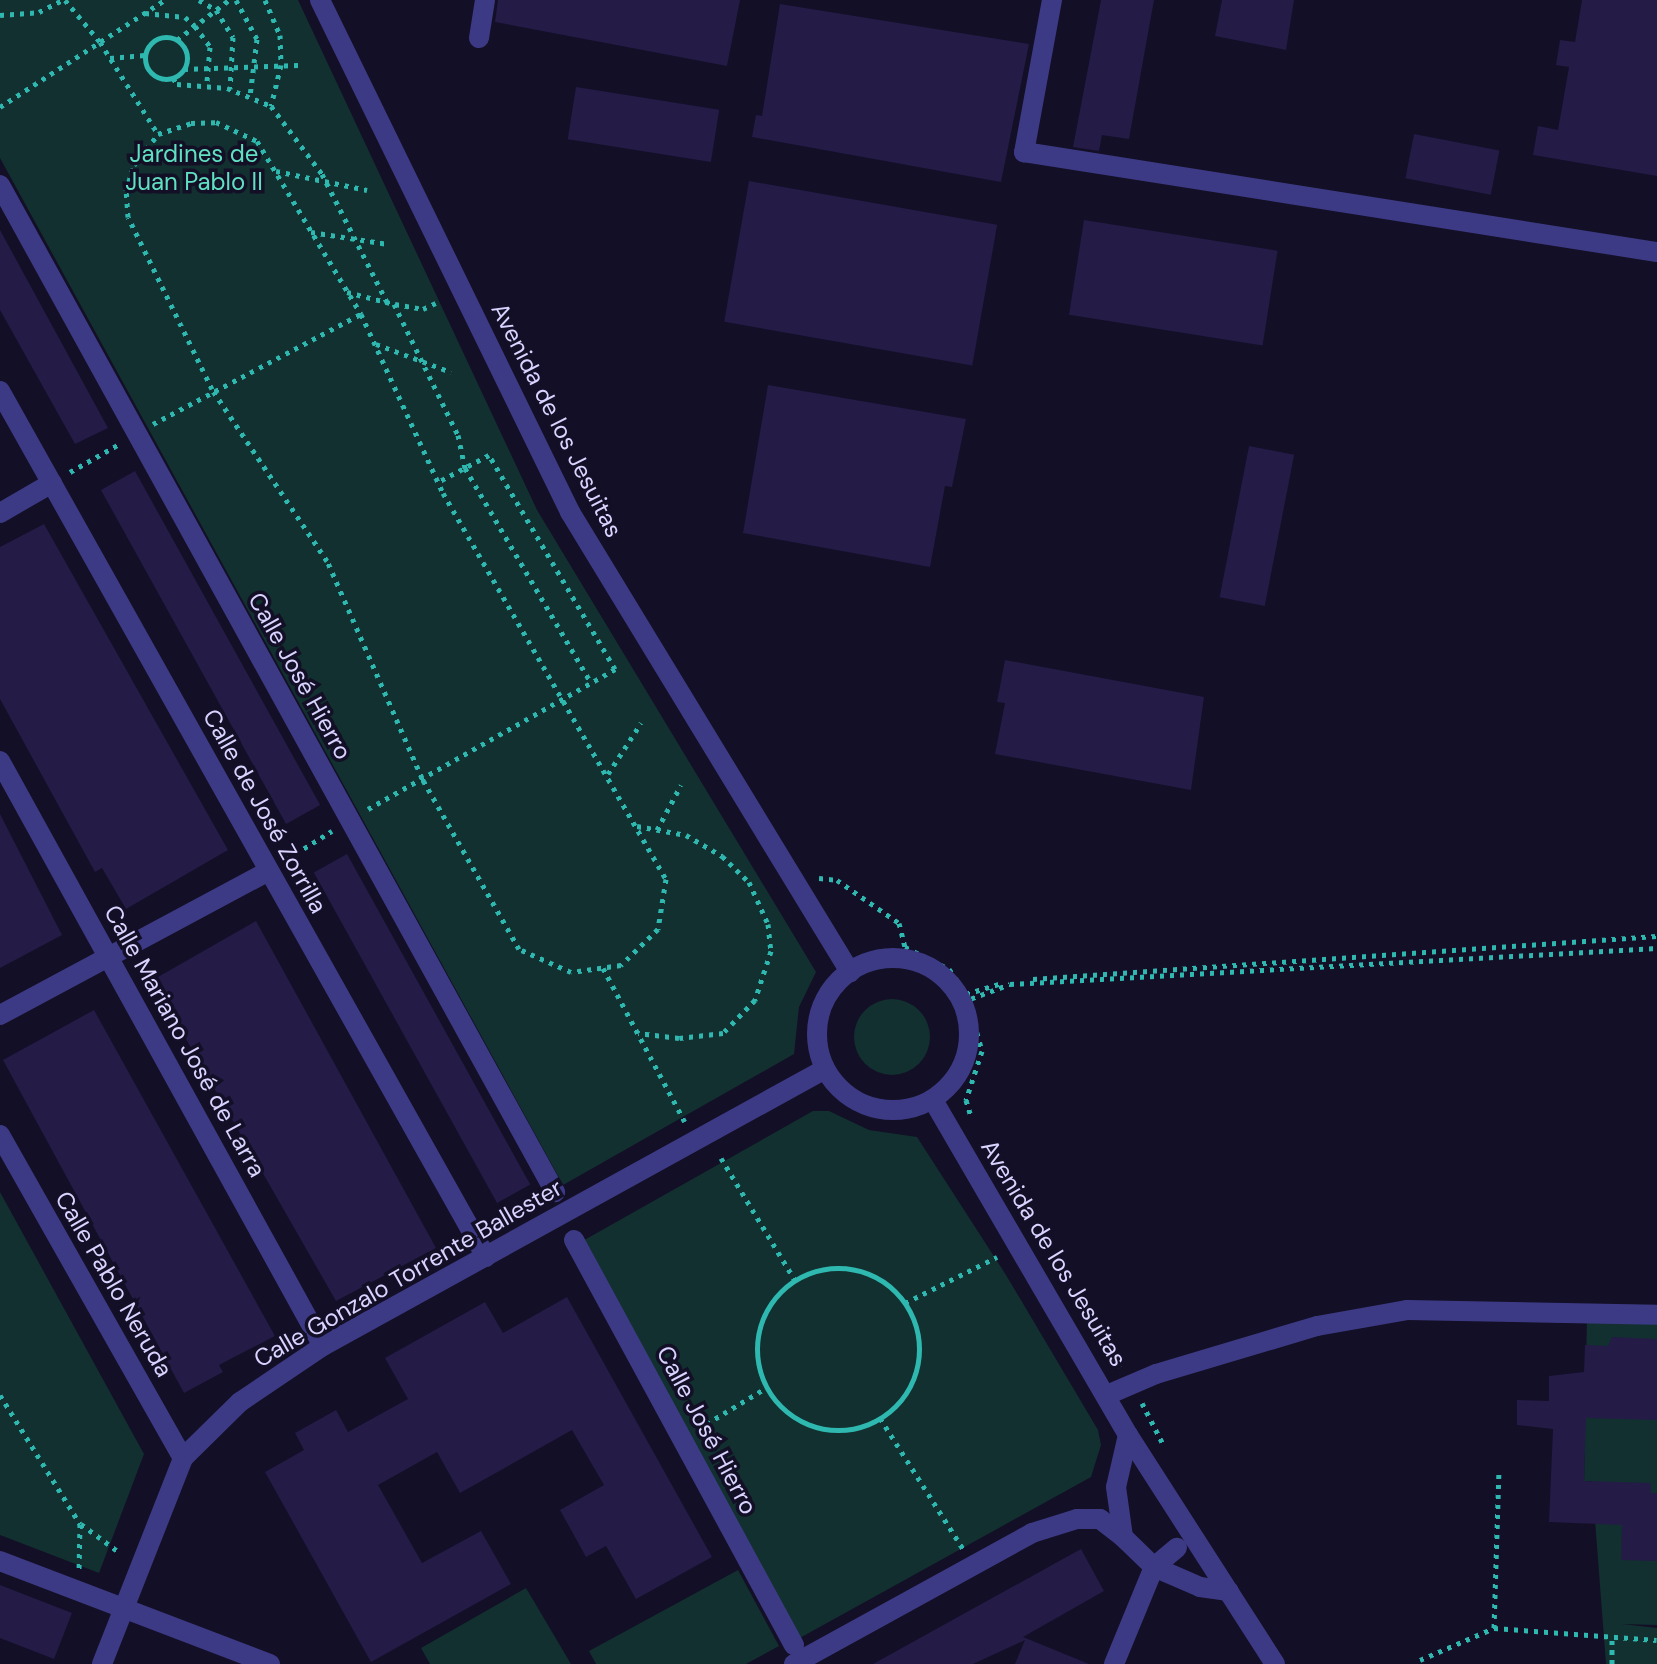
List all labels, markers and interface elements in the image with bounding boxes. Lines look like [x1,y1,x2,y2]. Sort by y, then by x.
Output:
park label: Jardines de Juan Pablo II [125,140,263,196]
street label: Avenida de los Jesuitas [485,298,629,542]
street label: Calle José Hierro [242,587,358,765]
street label: Calle de José Zorrilla [197,704,333,918]
street label: Calle Mariano José de Larra [98,900,272,1182]
street label: Avenida de los Jesuitas [975,1134,1133,1372]
street label: Calle Gonzalo Torrente Ballester [249,1173,567,1373]
street label: Calle Pablo Neruda [49,1186,179,1382]
street label: Calle José Hierro [650,1341,764,1519]

